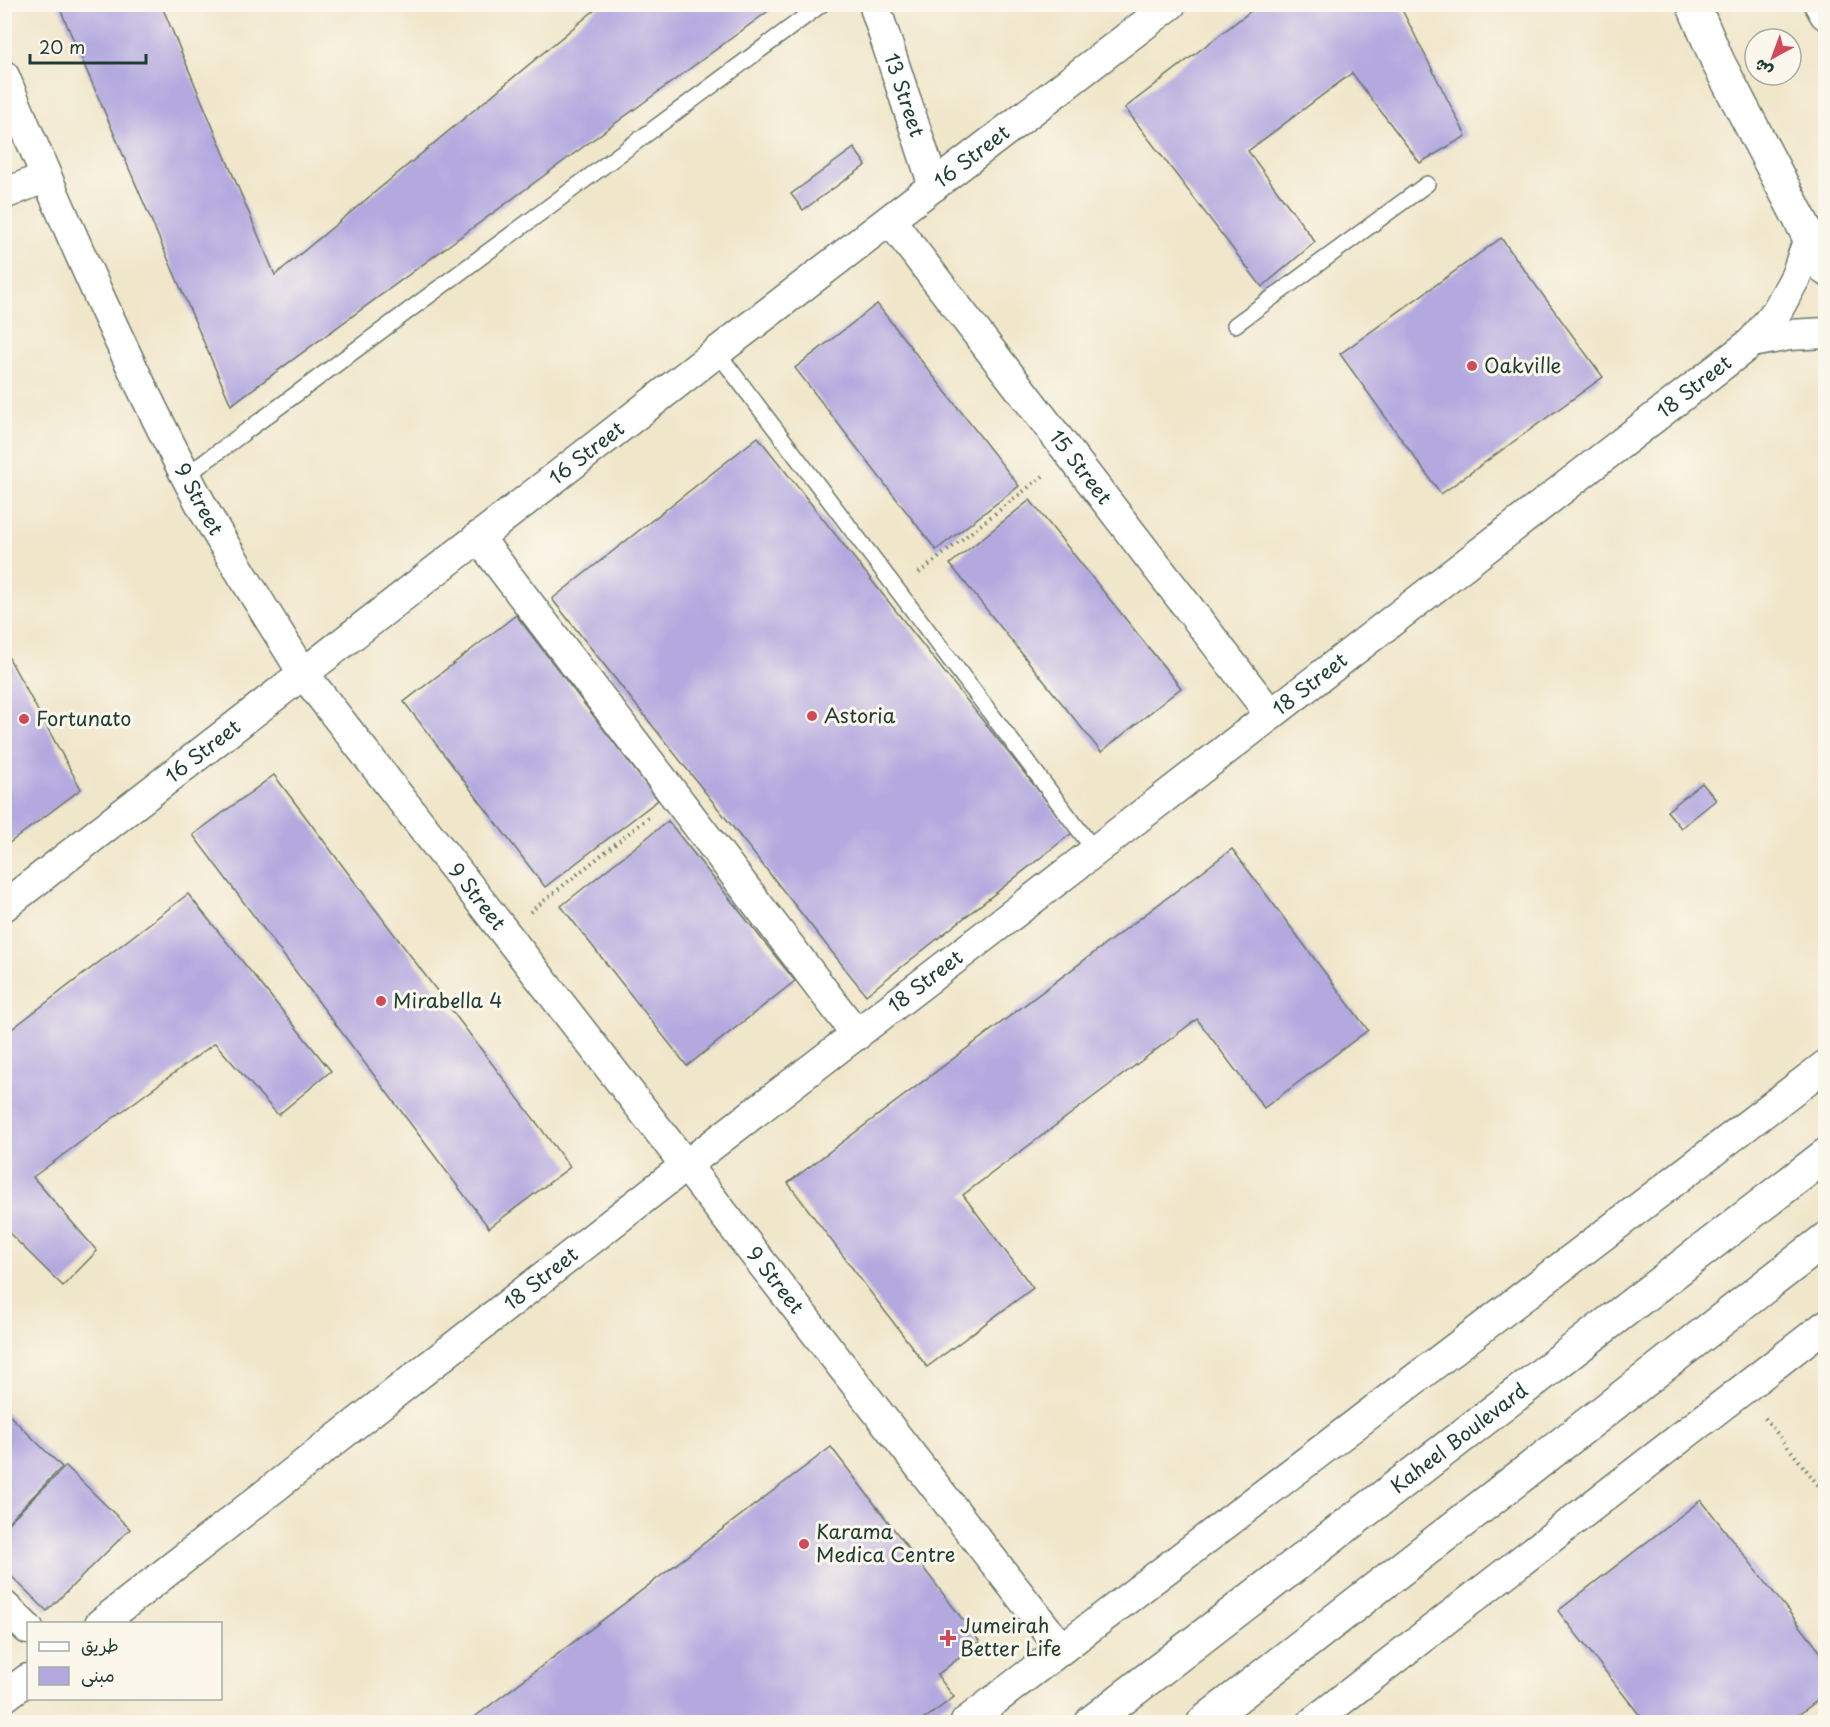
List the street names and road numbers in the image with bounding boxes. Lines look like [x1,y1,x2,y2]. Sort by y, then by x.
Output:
street label: 13 Street [877,49,933,141]
street label: 16 Street [927,117,1016,195]
street label: 18 Street [1650,347,1737,425]
street label: 16 Street [542,413,630,491]
street label: 15 Street [1043,423,1120,510]
street label: 9 Street [168,457,231,541]
street label: 18 Street [1266,645,1353,722]
street label: 16 Street [158,712,247,790]
street label: 9 Street [442,856,514,936]
street label: 18 Street [881,942,969,1019]
street label: 18 Street [497,1239,584,1317]
street label: 9 Street [740,1239,812,1320]
street label: Kaheel Boulevard [1384,1375,1533,1500]

